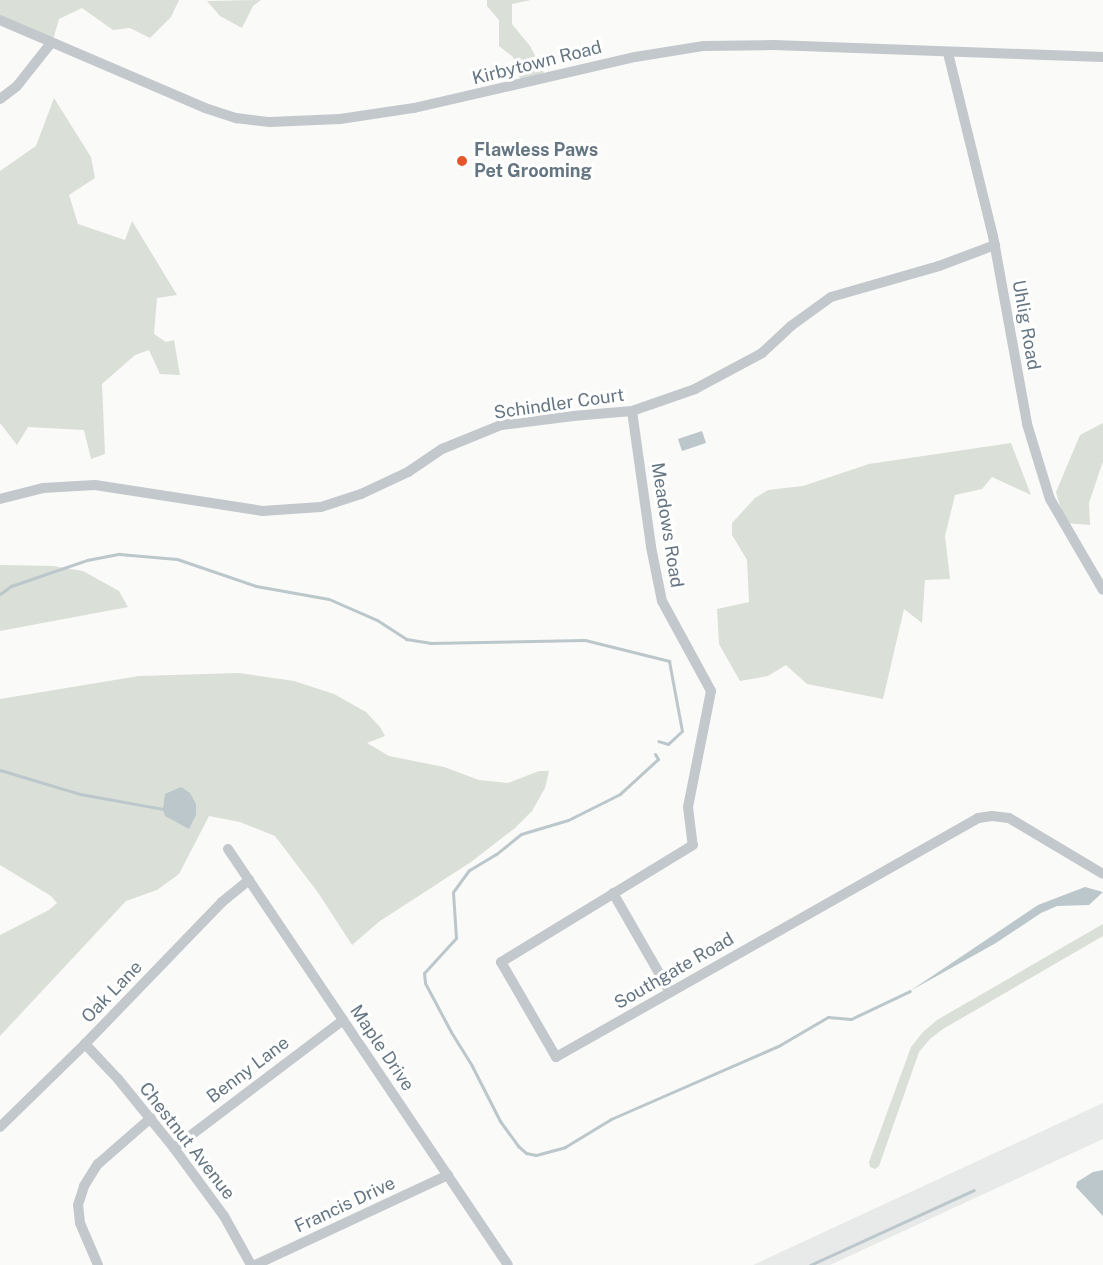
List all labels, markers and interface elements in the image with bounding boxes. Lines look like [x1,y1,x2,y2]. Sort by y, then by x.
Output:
street label: Kirbytown Road [470,37,604,89]
place label: Flawless Paws Pet Grooming [474,140,598,182]
marker: Flawless Paws Pet Grooming [455,154,469,168]
street label: Uhlig Road [1007,278,1045,372]
street label: Schindler Court [492,384,626,424]
street label: Meadows Road [646,461,688,589]
street label: Southgate Road [610,928,738,1014]
street label: Oak Lane [77,956,147,1028]
street label: Maple Drive [345,1001,419,1095]
street label: Benny Lane [203,1032,293,1108]
street label: Chestnut Avenue [135,1078,239,1204]
street label: Francis Drive [291,1172,399,1238]

